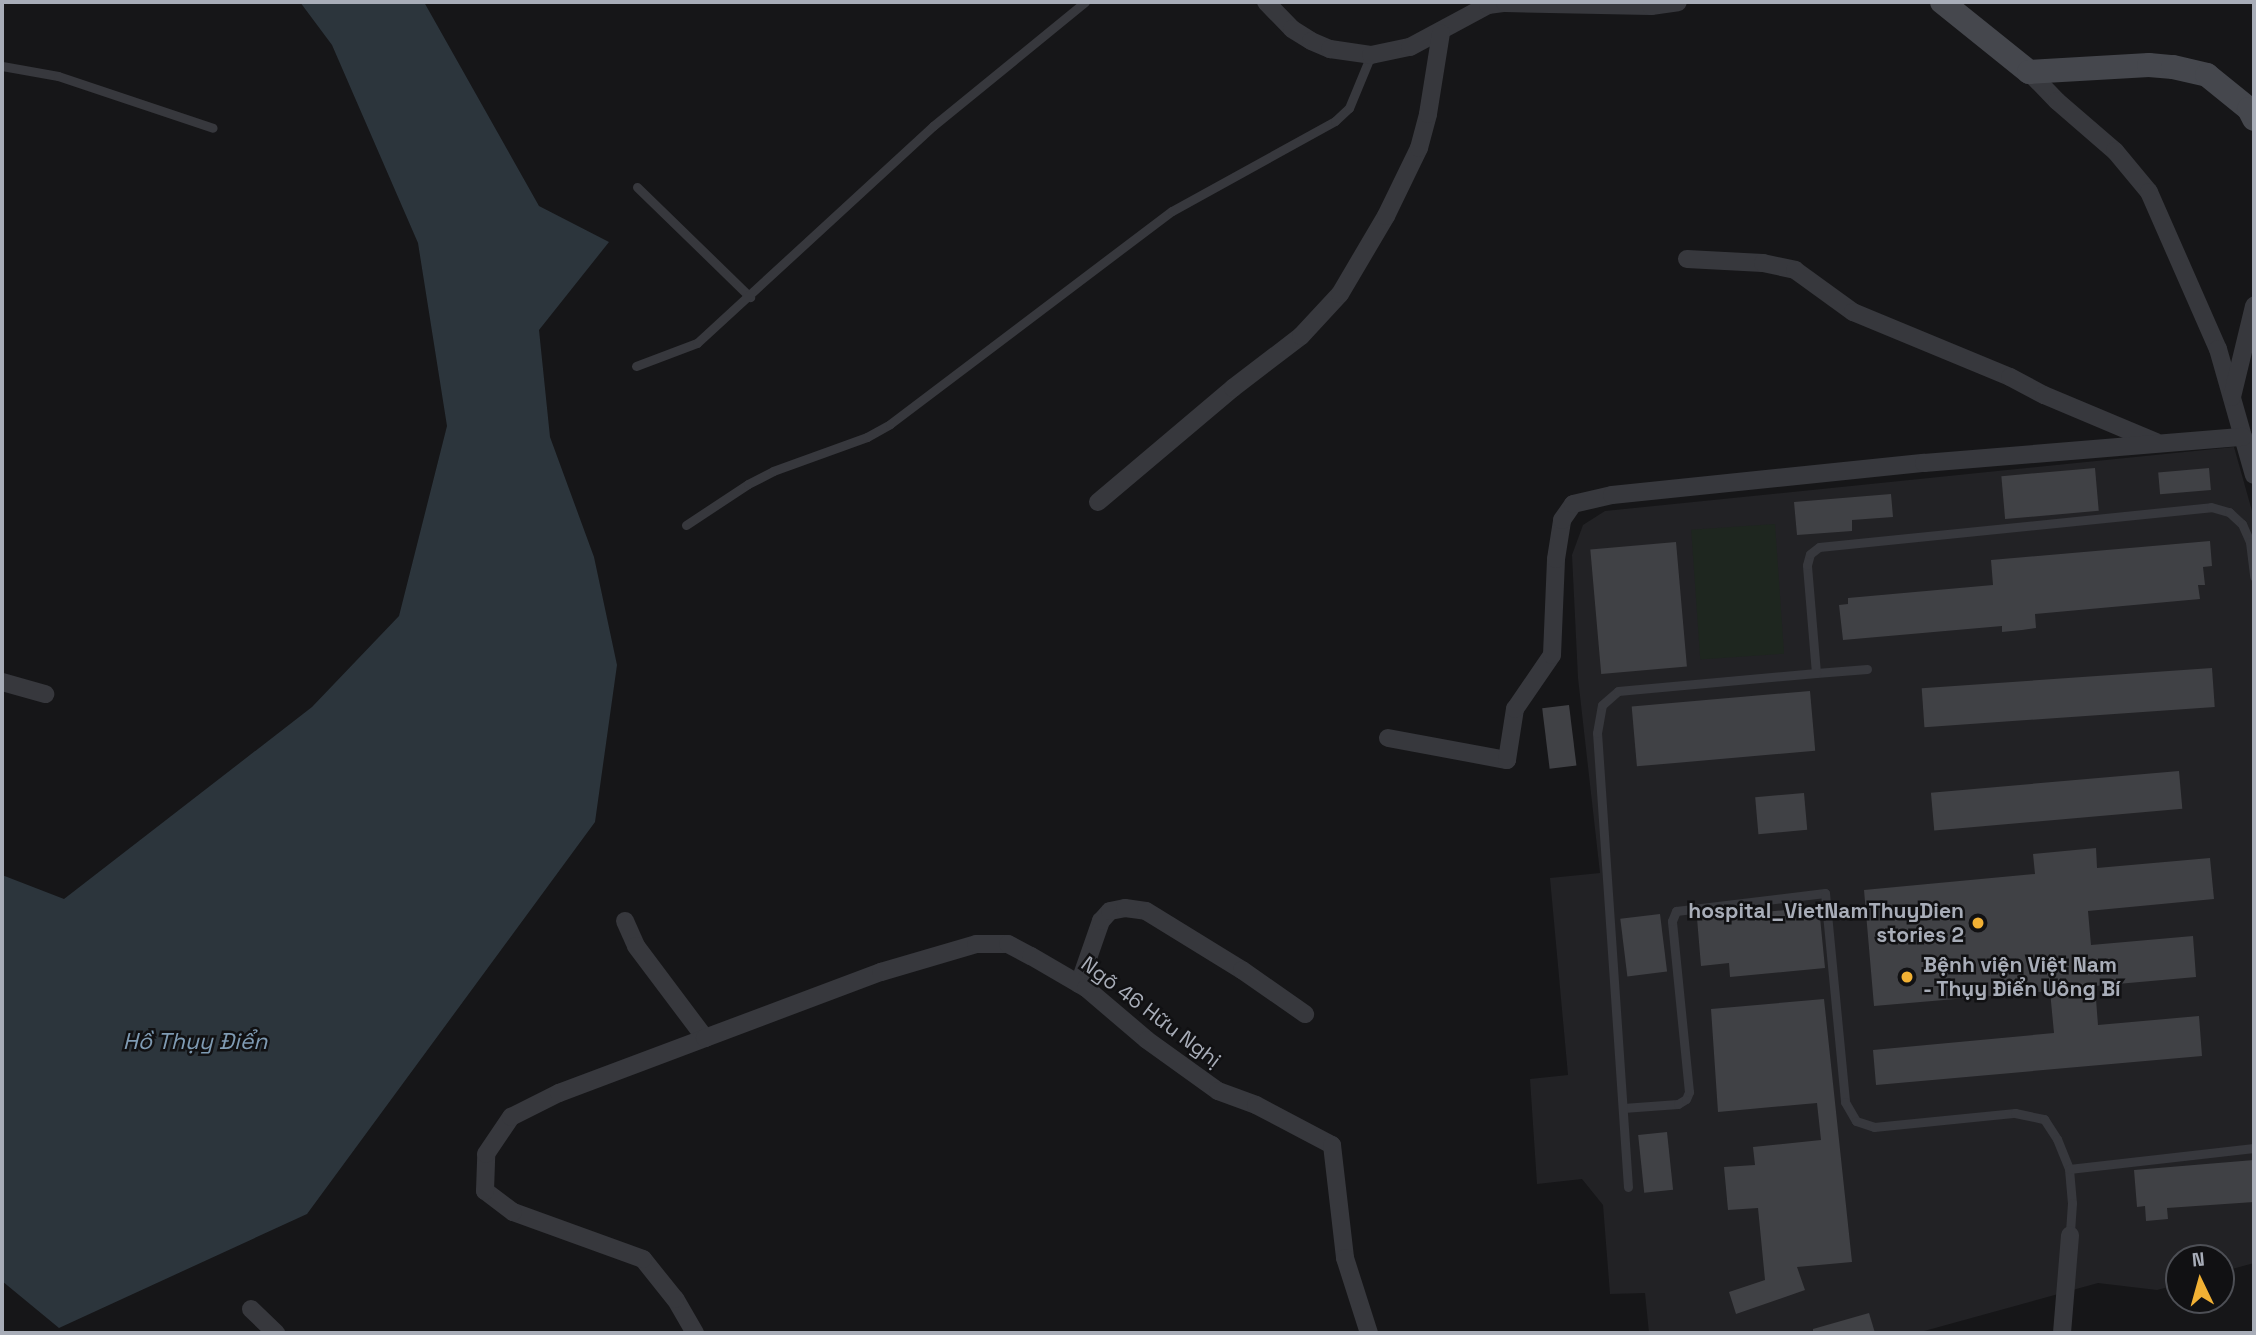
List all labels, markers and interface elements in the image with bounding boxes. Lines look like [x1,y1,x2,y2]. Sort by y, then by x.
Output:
place label: hospital_VietNamThuyDien stories 2 [1688,898,1964,948]
marker: hospital_VietNamThuyDien stories 2 [1970,915,1986,931]
street label: Ngõ 46 Hữu Nghị [1076,951,1226,1073]
place label: Bệnh viện Việt Nam - Thụy Điển Uông Bí [1923,952,2122,1002]
marker: Bệnh viện Việt Nam - Thụy Điển Uông Bí [1897,967,1917,987]
water label: Hồ Thụy Điển [122,1027,268,1055]
north arrow [2165,1244,2235,1314]
text: N [2191,1247,2206,1273]

